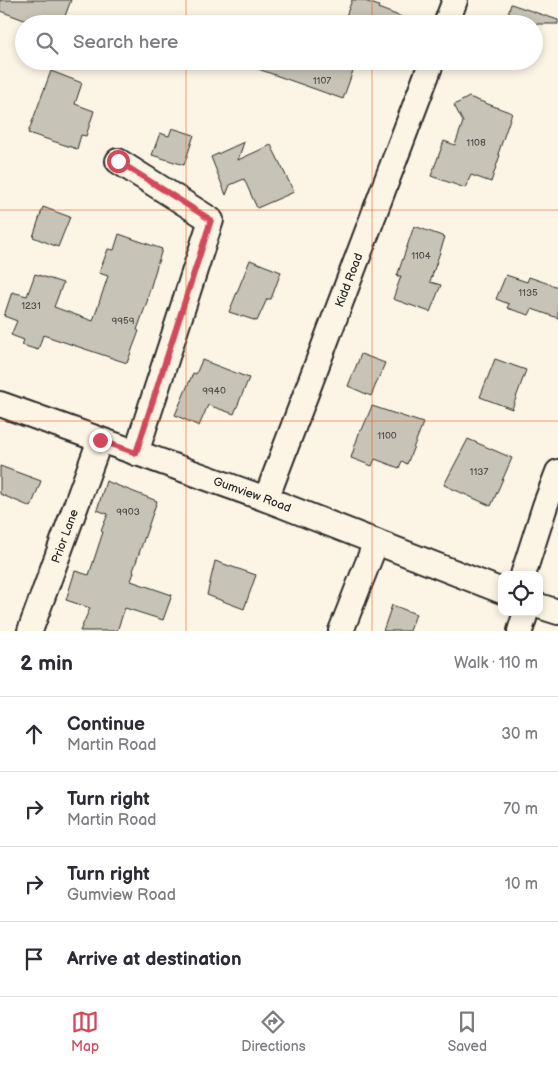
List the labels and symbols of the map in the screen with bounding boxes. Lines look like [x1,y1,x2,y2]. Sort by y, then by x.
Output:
house number: 1107 [313,75,331,87]
house number: 1108 [466,137,486,149]
route start [107,150,130,173]
house number: 1104 [411,250,431,262]
street label: Kidd Road [332,251,366,309]
house number: 1135 [518,287,538,299]
house number: 1231 [21,300,41,312]
house number: 9959 [111,315,135,327]
house number: 9940 [202,385,226,397]
route end [89,429,112,452]
house number: 1100 [377,430,397,442]
house number: 1137 [470,466,488,478]
street label: Gumview Road [211,473,293,516]
house number: 9903 [116,506,140,518]
street label: Prior Lane [48,507,81,565]

